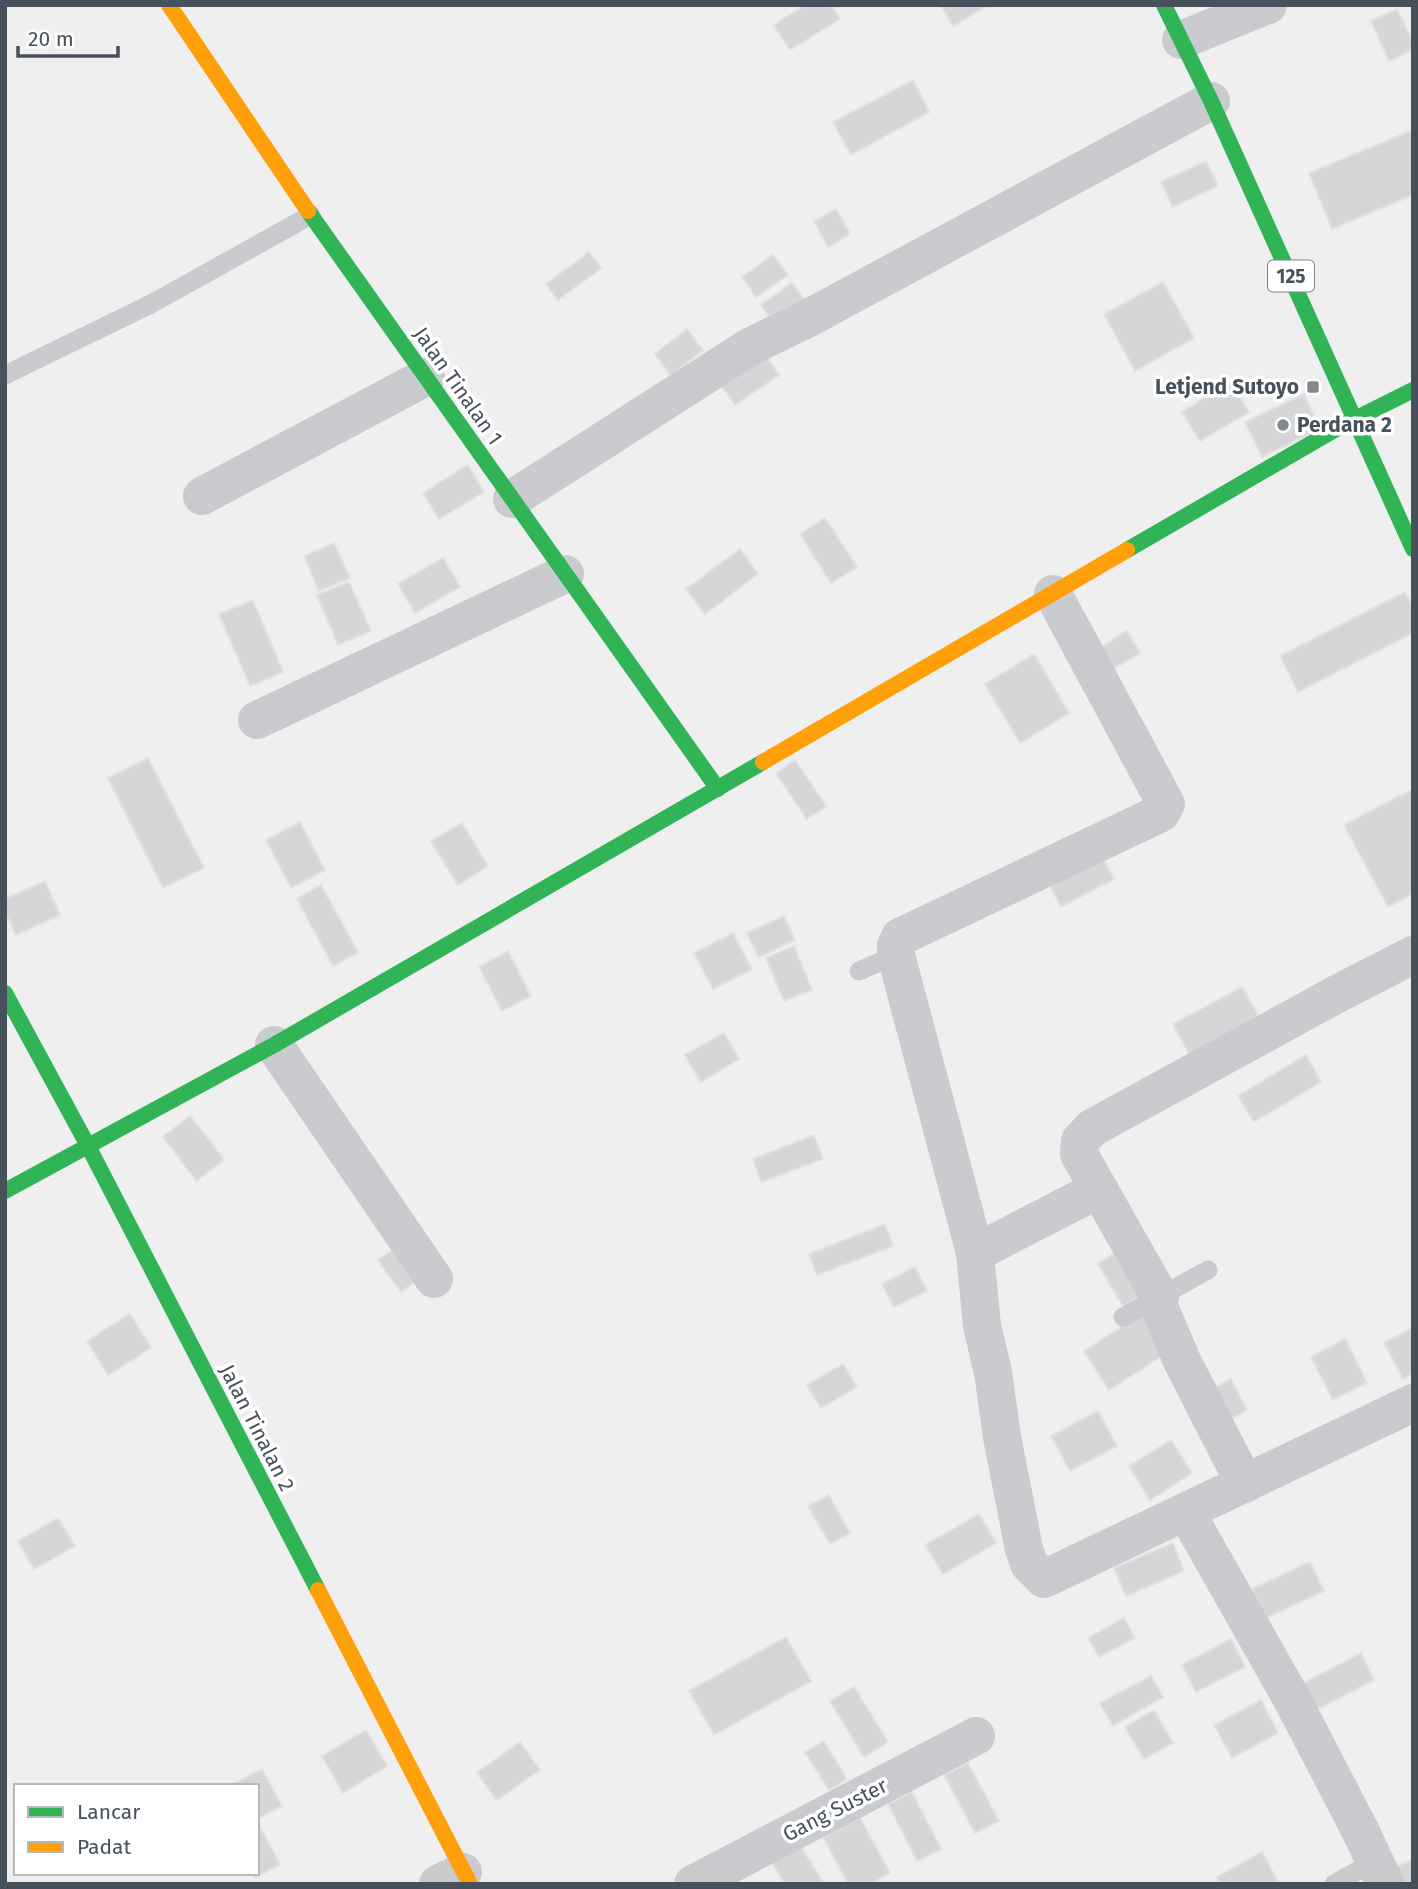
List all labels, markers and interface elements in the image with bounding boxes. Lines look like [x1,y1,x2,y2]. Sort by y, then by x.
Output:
scale bar [18,14,117,58]
text: 20 m [28,26,74,52]
road number: 125 [1268,260,1314,292]
street label: Jalan Tinalan 1 [408,322,508,450]
place label: Letjend Sutoyo [1155,374,1299,400]
marker: Letjend Sutoyo [1305,379,1321,395]
place label: Perdana 2 [1297,412,1392,438]
marker: Perdana 2 [1275,417,1291,433]
street label: Jalan Tinalan 2 [214,1360,300,1496]
street label: Gang Suster [778,1773,892,1847]
legend [14,1784,259,1875]
text: Lancar [77,1799,140,1825]
text: Padat [77,1834,131,1860]

